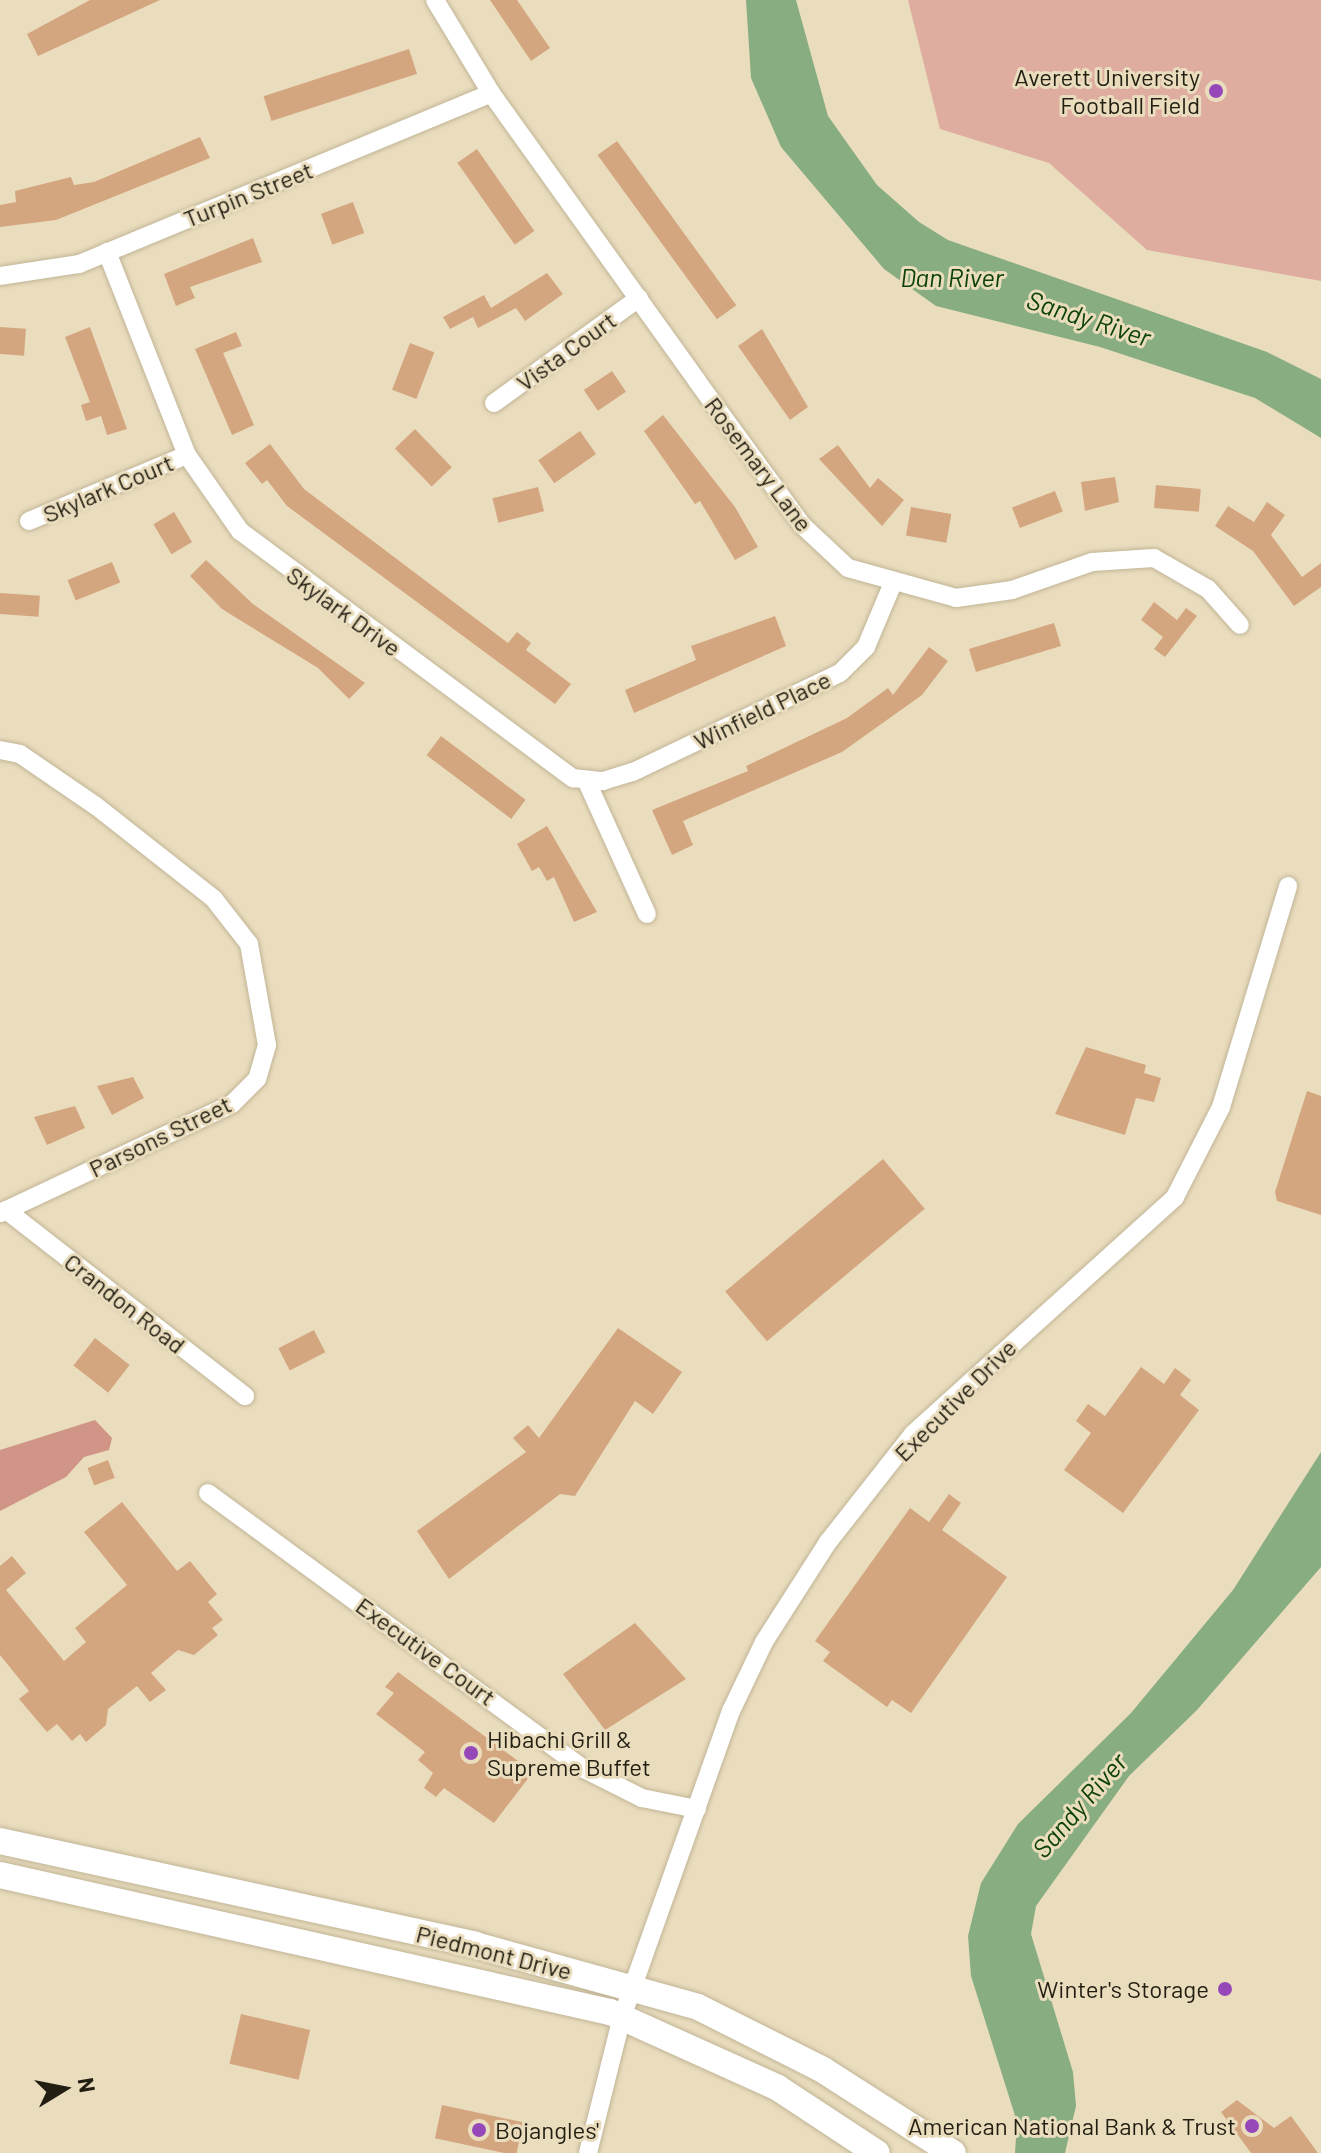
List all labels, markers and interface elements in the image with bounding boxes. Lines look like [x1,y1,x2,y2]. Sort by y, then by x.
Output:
place label: Averett University Football Field [1014,63,1200,119]
marker: Averett University Football Field [1207,82,1225,100]
street label: Turpin Street [179,155,317,233]
water label: Dan River [900,261,1004,293]
water label: Sandy River [1023,283,1155,353]
street label: Vista Court [511,305,621,397]
street label: Rosemary Lane [699,391,819,537]
street label: Skylark Court [39,448,177,528]
street label: Skylark Drive [281,560,407,662]
street label: Winfield Place [689,665,835,755]
street label: Parsons Street [84,1089,236,1183]
street label: Crandon Road [59,1247,191,1359]
street label: Executive Drive [888,1333,1022,1467]
street label: Executive Court [351,1591,501,1711]
place label: Hibachi Grill & Supreme Buffet [487,1725,651,1781]
marker: Hibachi Grill & Supreme Buffet [462,1744,480,1762]
water label: Sandy River [1025,1746,1133,1864]
street label: Piedmont Drive [413,1919,575,1985]
place label: Winter's Storage [1037,1975,1209,2003]
marker: Winter's Storage [1216,1980,1234,1998]
north arrow [24,2049,104,2129]
text: N [74,2075,102,2094]
place label: American National Bank & Trust [908,2112,1236,2140]
place label: Bojangles' [495,2116,599,2144]
marker: American National Bank & Trust [1243,2117,1261,2135]
marker: Bojangles' [470,2121,488,2139]

